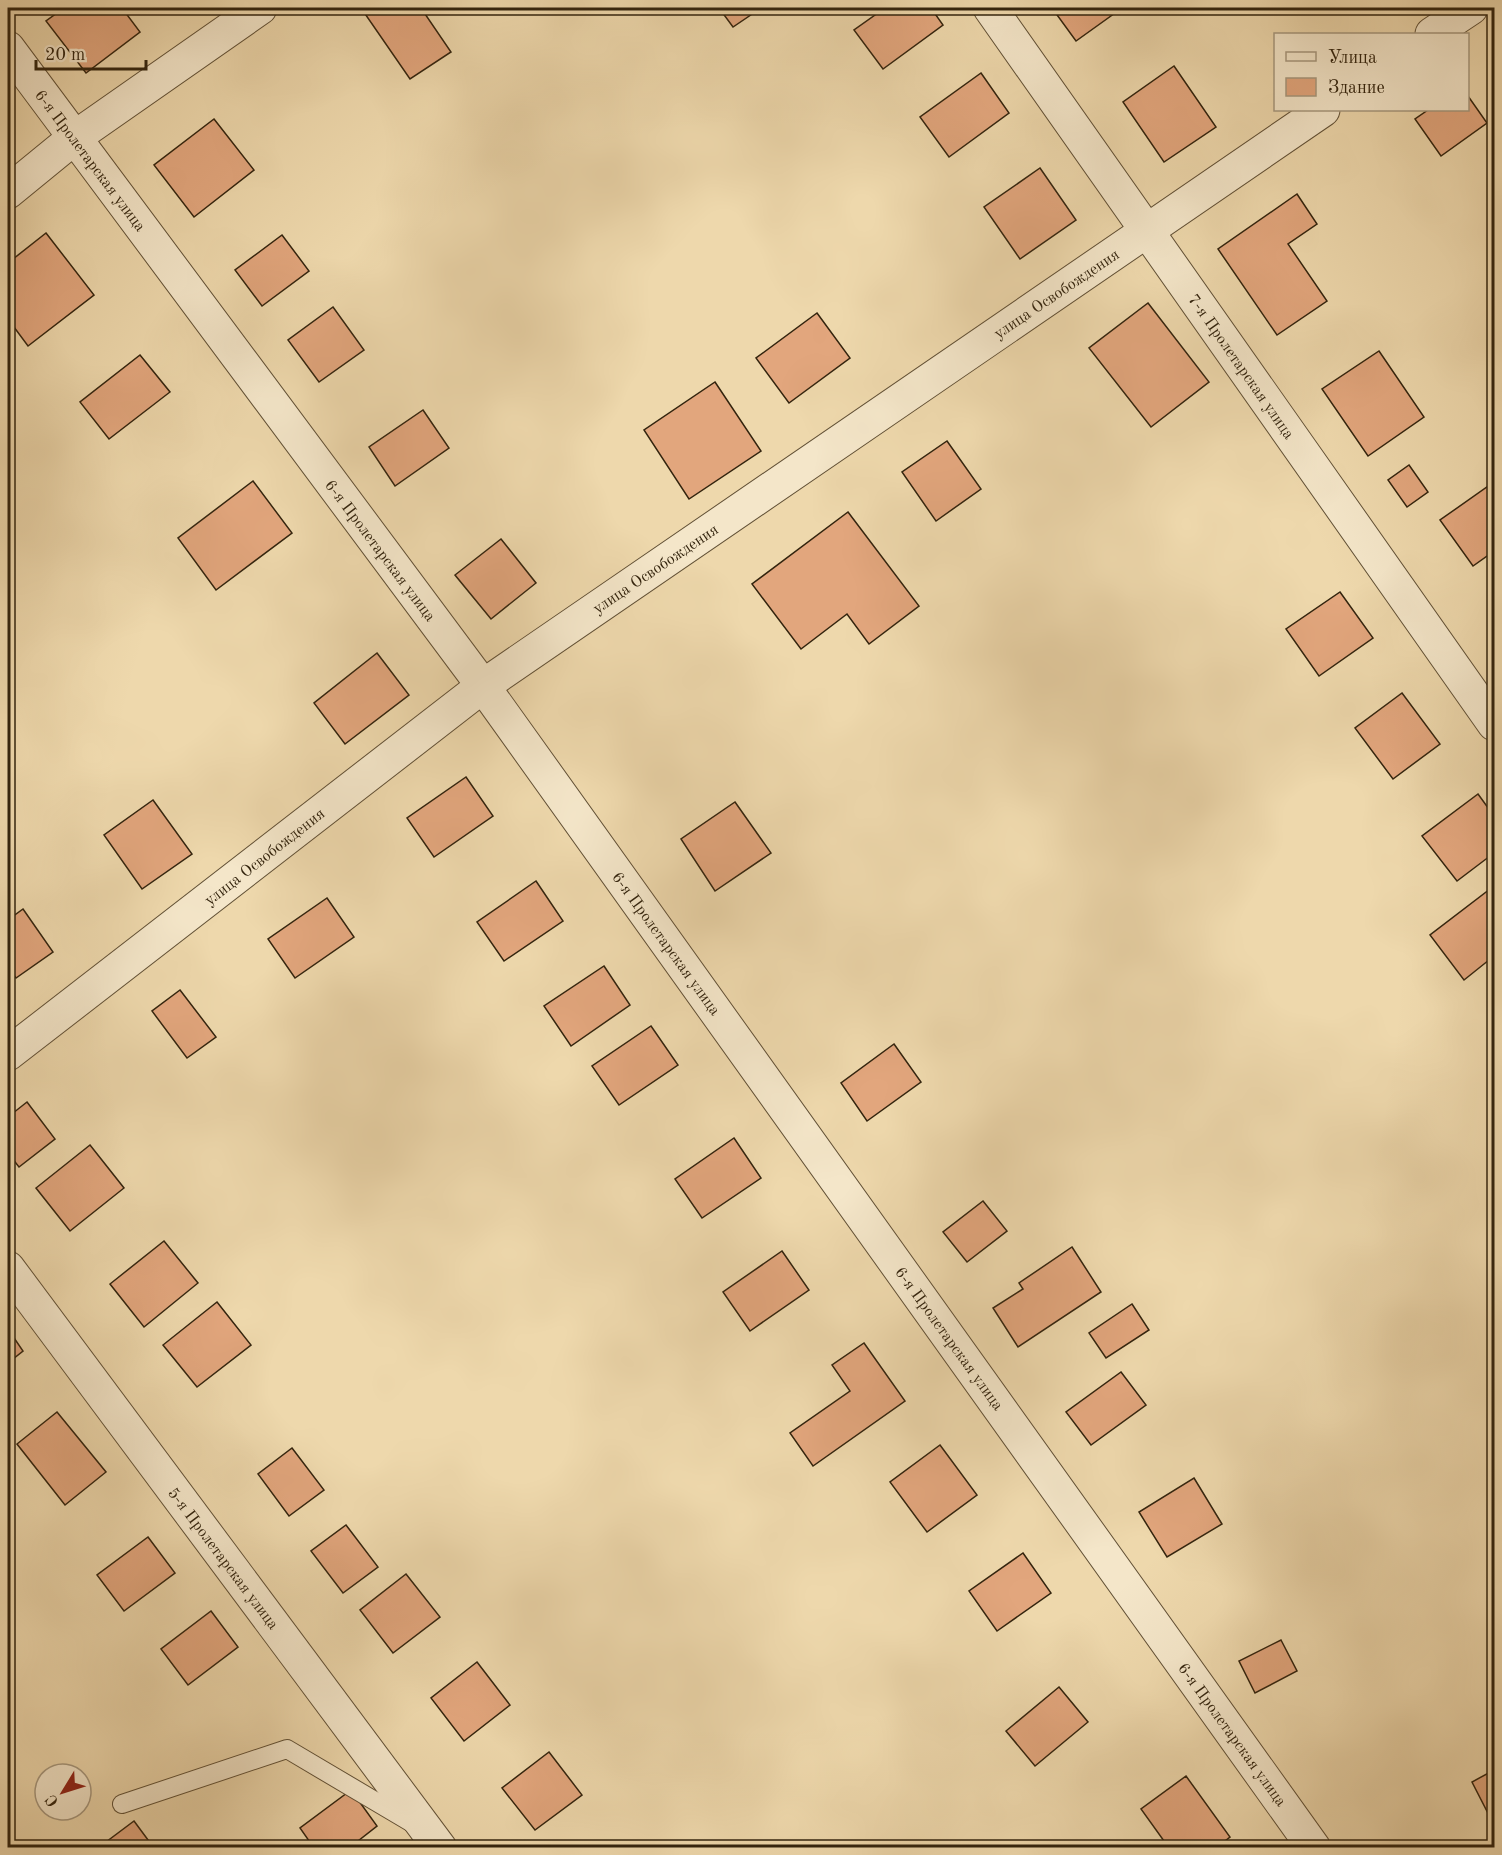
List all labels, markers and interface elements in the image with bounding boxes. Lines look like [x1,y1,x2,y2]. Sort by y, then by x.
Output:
scale bar [36,33,146,71]
legend [1274,33,1469,111]
text: 20 m [45,46,85,64]
text: Улица [1328,49,1377,67]
text: Здание [1328,79,1385,97]
street label: 6-я Пролетарская улица [31,87,148,235]
street label: улица Освобождения [992,247,1123,343]
street label: 7-я Пролетарская улица [1184,292,1296,443]
street label: 6-я Пролетарская улица [321,477,438,625]
street label: улица Освобождения [591,522,722,618]
street label: улица Освобождения [202,806,328,909]
street label: 6-я Пролетарская улица [608,870,723,1019]
street label: 6-я Пролетарская улица [891,1265,1006,1414]
street label: 5-я Пролетарская улица [164,1485,281,1633]
street label: 6-я Пролетарская улица [1174,1661,1289,1810]
north arrow [33,1762,93,1822]
text: С [43,1791,62,1809]

